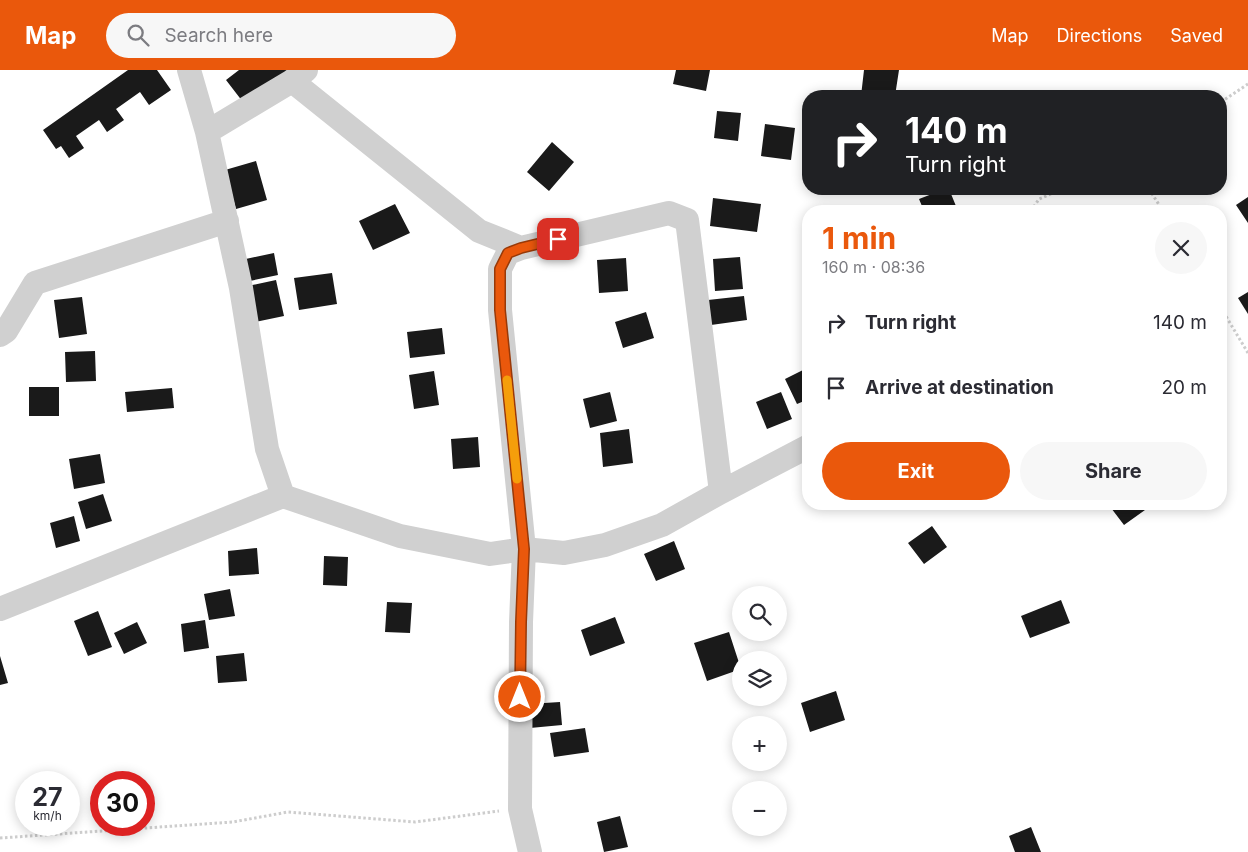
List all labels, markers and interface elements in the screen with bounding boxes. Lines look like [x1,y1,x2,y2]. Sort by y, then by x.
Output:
search box [106,13,456,58]
text: Map [25,21,76,50]
icon: search [124,21,152,49]
text: Search here [164,24,273,47]
text: Map [991,25,1029,46]
text: Directions [1057,25,1142,46]
text: Saved [1170,25,1223,46]
text: 140 m [905,109,1008,151]
icon: right [822,110,887,175]
text: Turn right [905,151,1006,177]
pin [537,218,579,260]
text: 1 min [822,220,896,256]
button: close [1155,222,1207,274]
icon: arrive [544,225,572,253]
text: 160 m · 08:36 [822,257,925,277]
icon: right [822,309,850,337]
text: Turn right [865,311,956,334]
text: 140 m [1153,311,1207,334]
icon: arrive [822,374,850,402]
text: Arrive at destination [865,376,1054,399]
text: 20 m [1161,376,1207,399]
button: Exit [822,442,1010,500]
button: Share [1020,442,1207,500]
map controls [732,586,787,836]
button: search [732,586,787,641]
button: layers [732,651,787,706]
position arrow [493,670,545,722]
button: + [732,716,787,771]
speed limit sign: 30 [90,771,155,836]
button: − [732,781,787,836]
text: 27 [32,782,63,812]
text: km/h [33,808,62,823]

